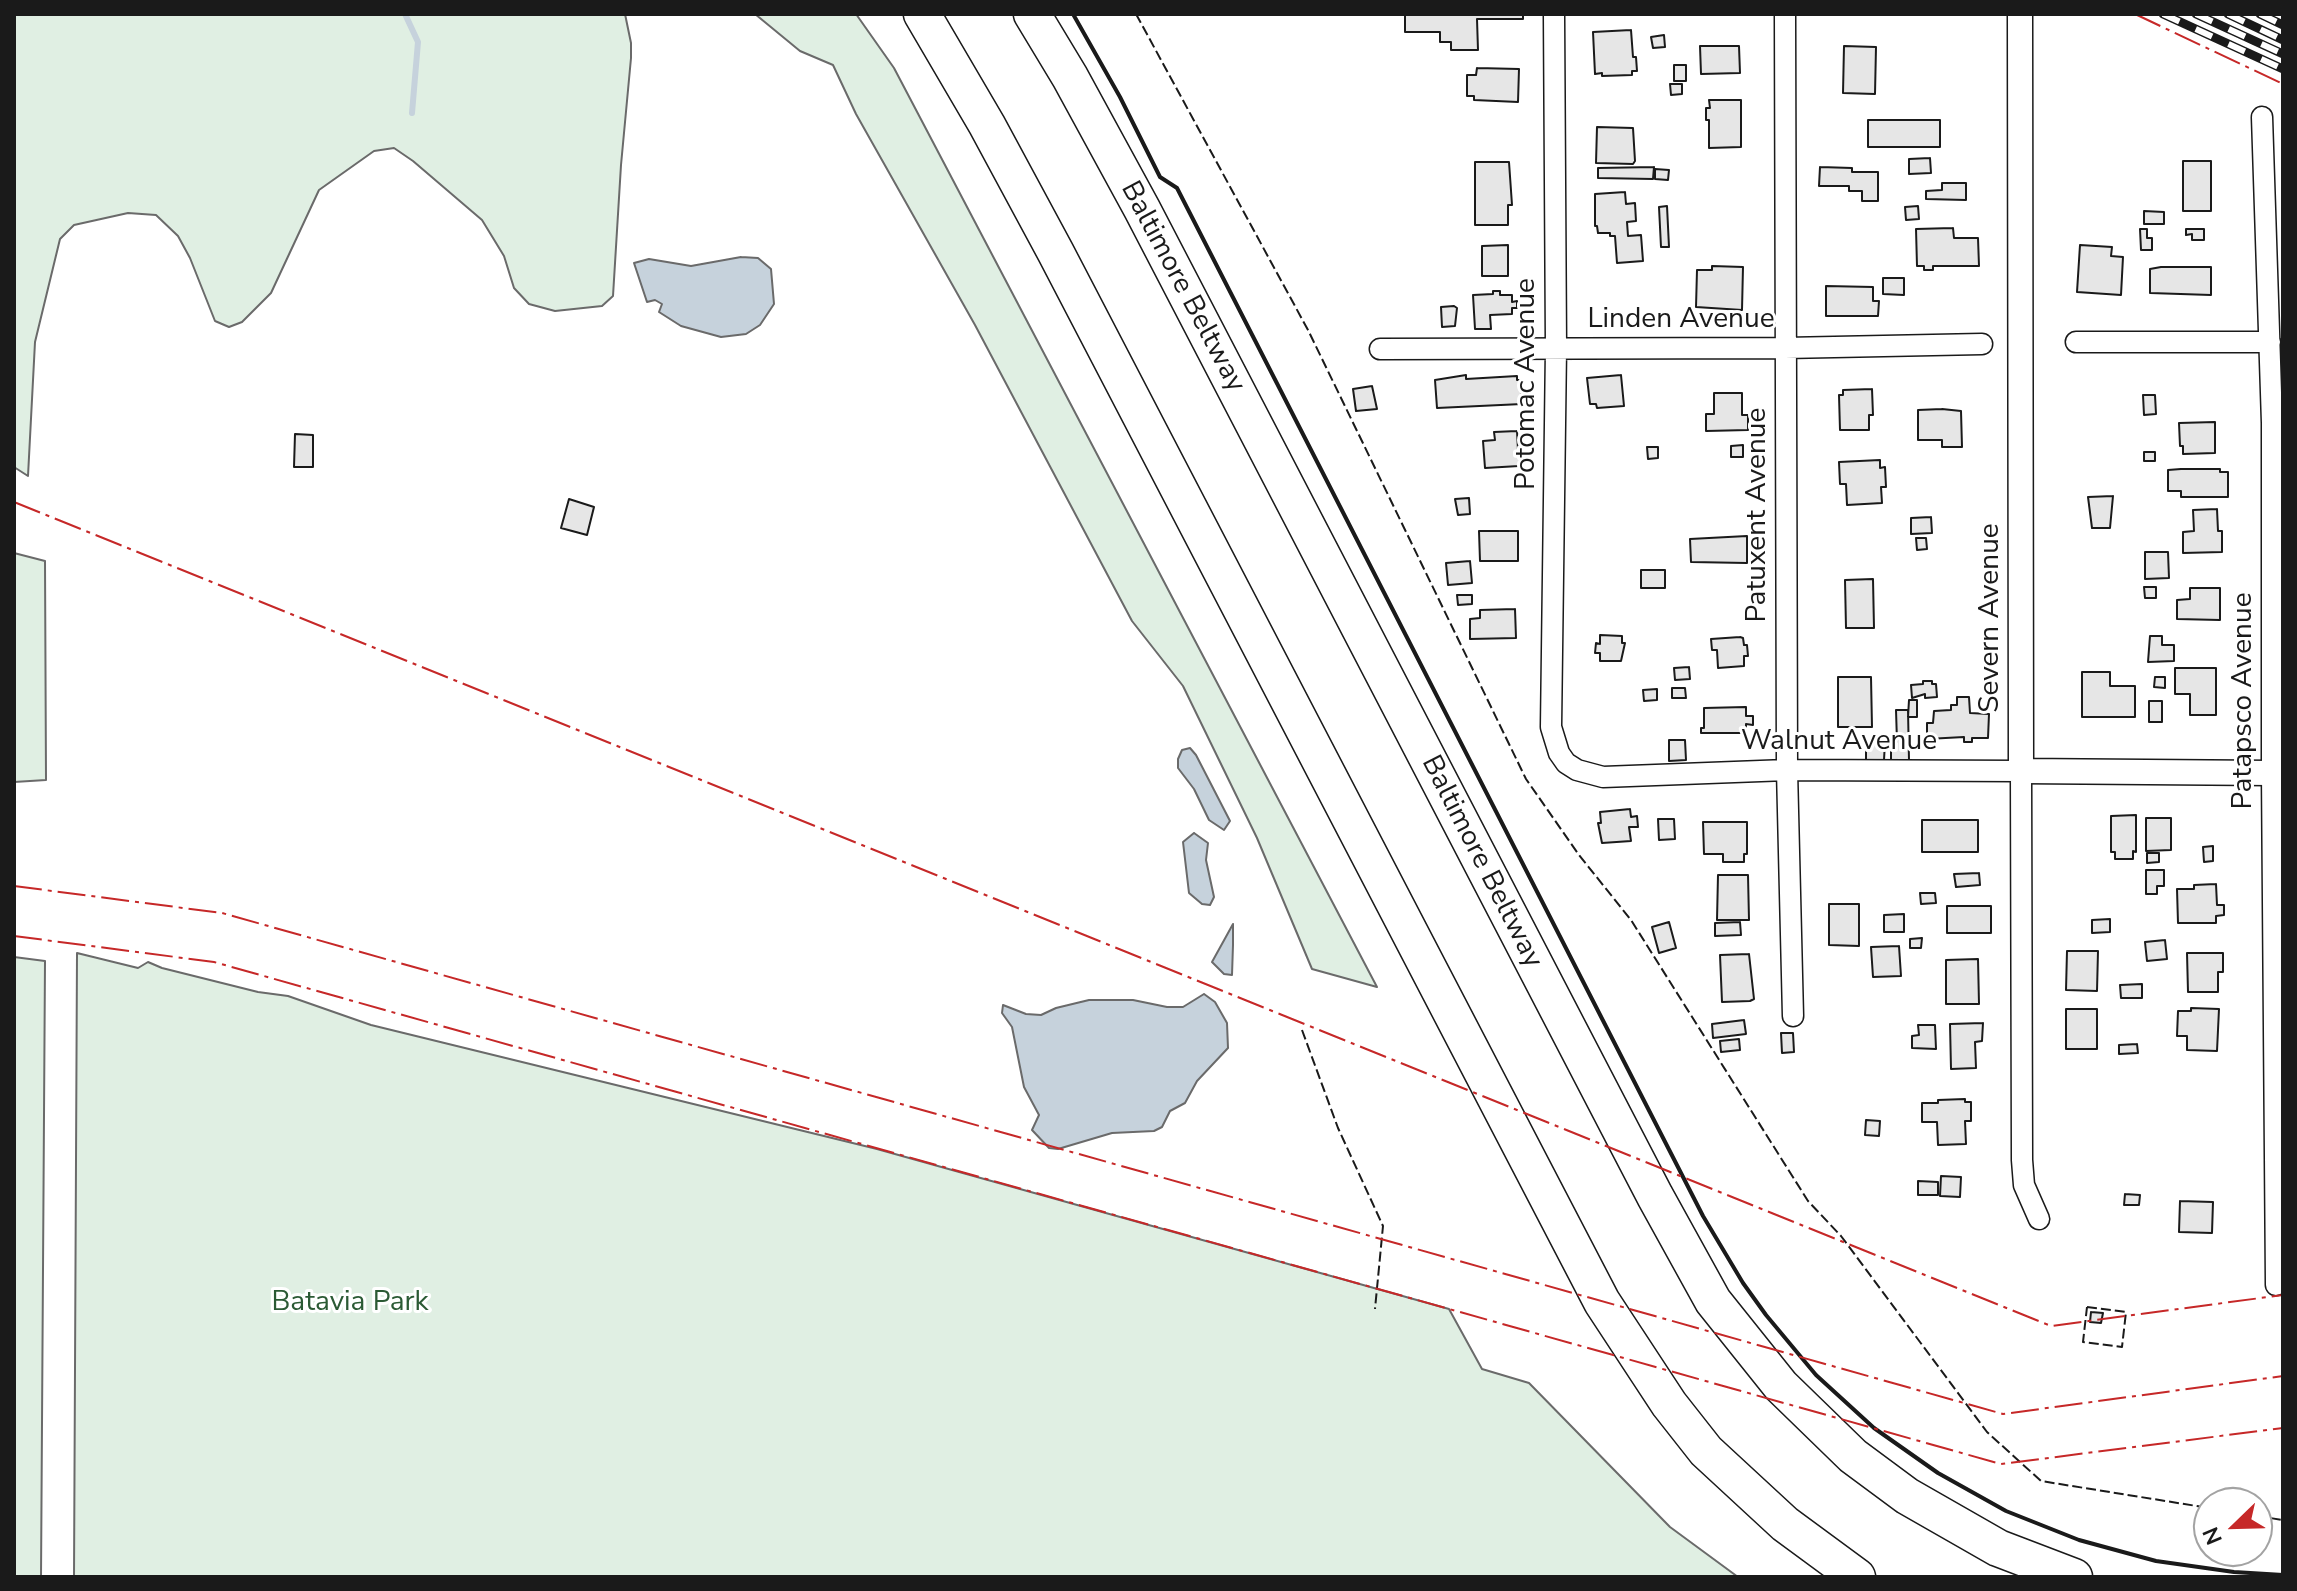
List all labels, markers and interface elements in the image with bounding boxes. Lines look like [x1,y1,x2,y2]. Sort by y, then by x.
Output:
street label: Baltimore Beltway [1112,176,1252,398]
street label: Potomac Avenue [1510,278,1544,490]
street label: Linden Avenue [1587,303,1775,337]
street label: Patuxent Avenue [1741,408,1775,622]
street label: Severn Avenue [1974,523,2008,713]
street label: Patapsco Avenue [2227,592,2261,810]
street label: Walnut Avenue [1741,725,1937,759]
street label: Baltimore Beltway [1413,750,1549,974]
park label: Batavia Park [271,1286,429,1320]
north arrow [2193,1487,2273,1567]
text: N [2196,1522,2230,1549]

